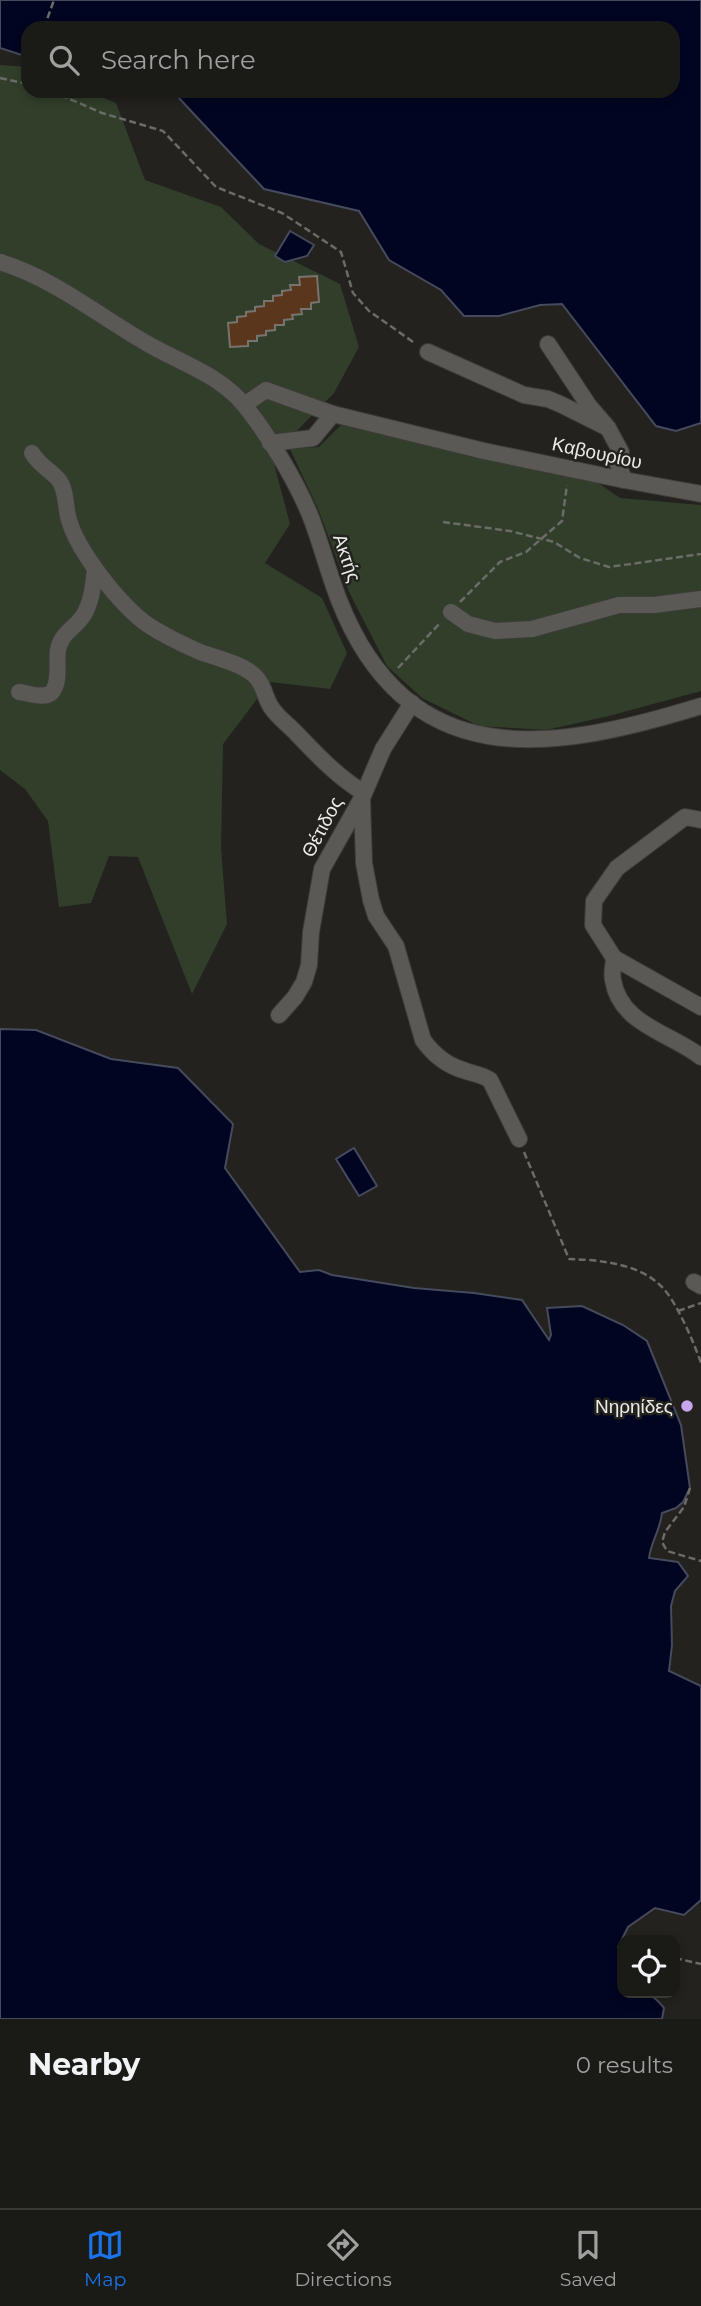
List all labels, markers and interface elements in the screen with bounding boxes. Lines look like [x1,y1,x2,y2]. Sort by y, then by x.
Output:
search box [21,21,680,98]
icon: search [45,41,83,79]
text: Search here [101,44,256,76]
street label: Καβουρίου [550,432,644,474]
street label: Ακτής [328,531,366,585]
street label: Θέτιδος [297,793,347,861]
place label: Νηρηίδες [595,1395,673,1418]
marker: Νηρηίδες [679,1398,695,1414]
map controls [617,1935,680,1998]
button: locate [617,1935,680,1998]
text: Nearby [28,2046,140,2083]
text: 0 results [576,2051,673,2079]
tab: Map [84,2226,126,2291]
tab: Directions [294,2226,392,2291]
tab: Saved [560,2226,617,2291]

